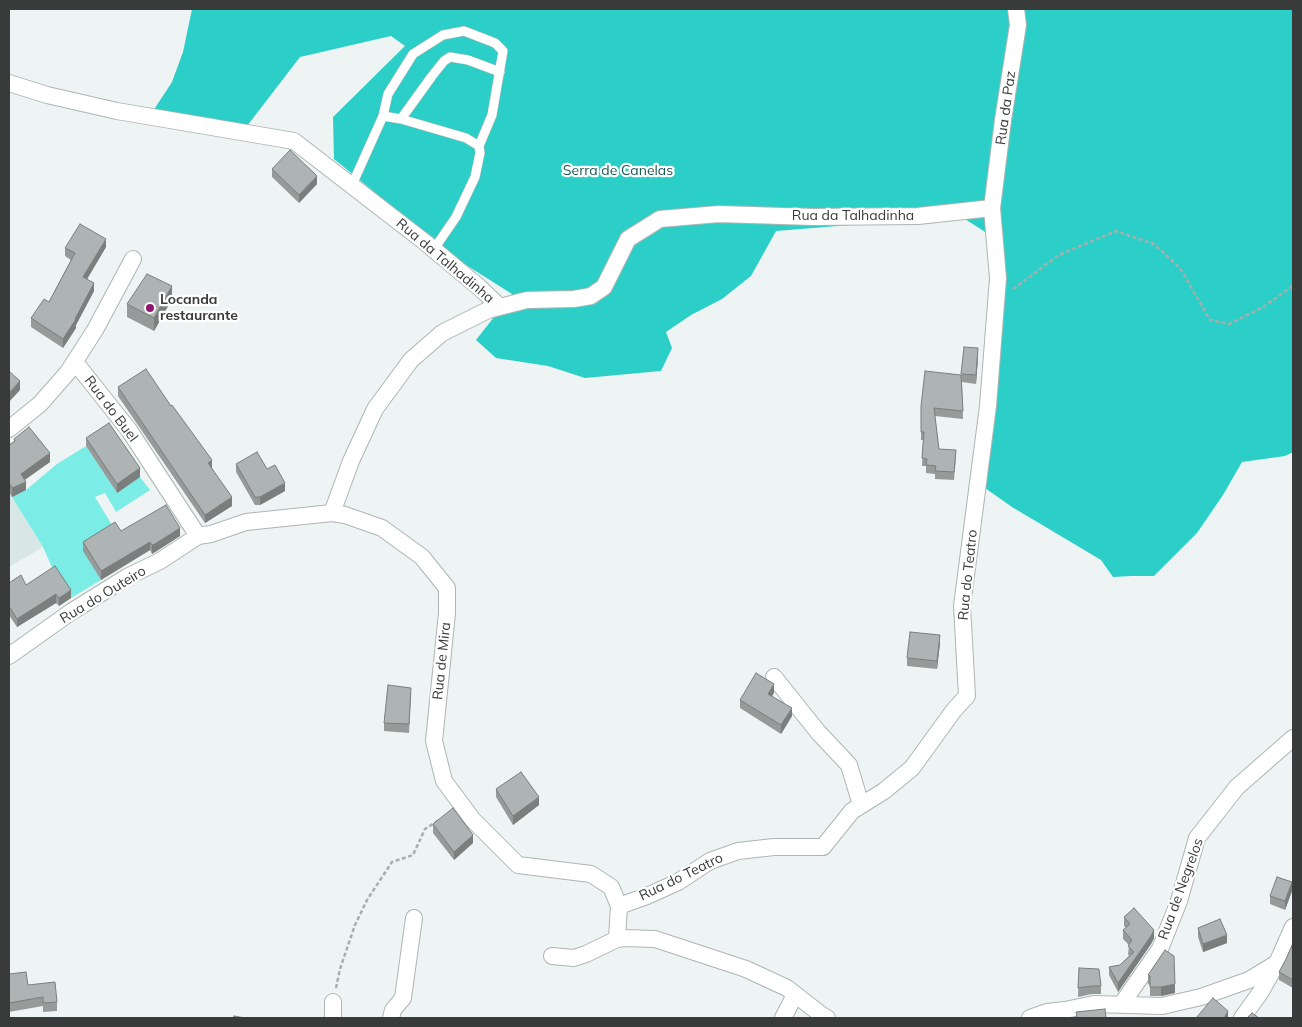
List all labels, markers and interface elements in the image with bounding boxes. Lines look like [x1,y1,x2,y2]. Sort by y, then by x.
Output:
street label: Rua da Paz [992,70,1020,146]
park label: Serra de Canelas [563,163,673,179]
street label: Rua da Talhadinha [792,208,914,224]
street label: Rua da Talhadinha [393,215,497,307]
place label: Locanda restaurante [160,292,238,324]
marker: Locanda restaurante [144,302,156,314]
street label: Rua do Buel [81,373,141,445]
street label: Rua do Teatro [955,529,981,621]
street label: Rua do Outeiro [57,563,149,627]
street label: Rua de Mira [430,621,454,701]
street label: Rua de Negrelos [1155,836,1207,942]
street label: Rua do Teatro [636,849,726,905]

